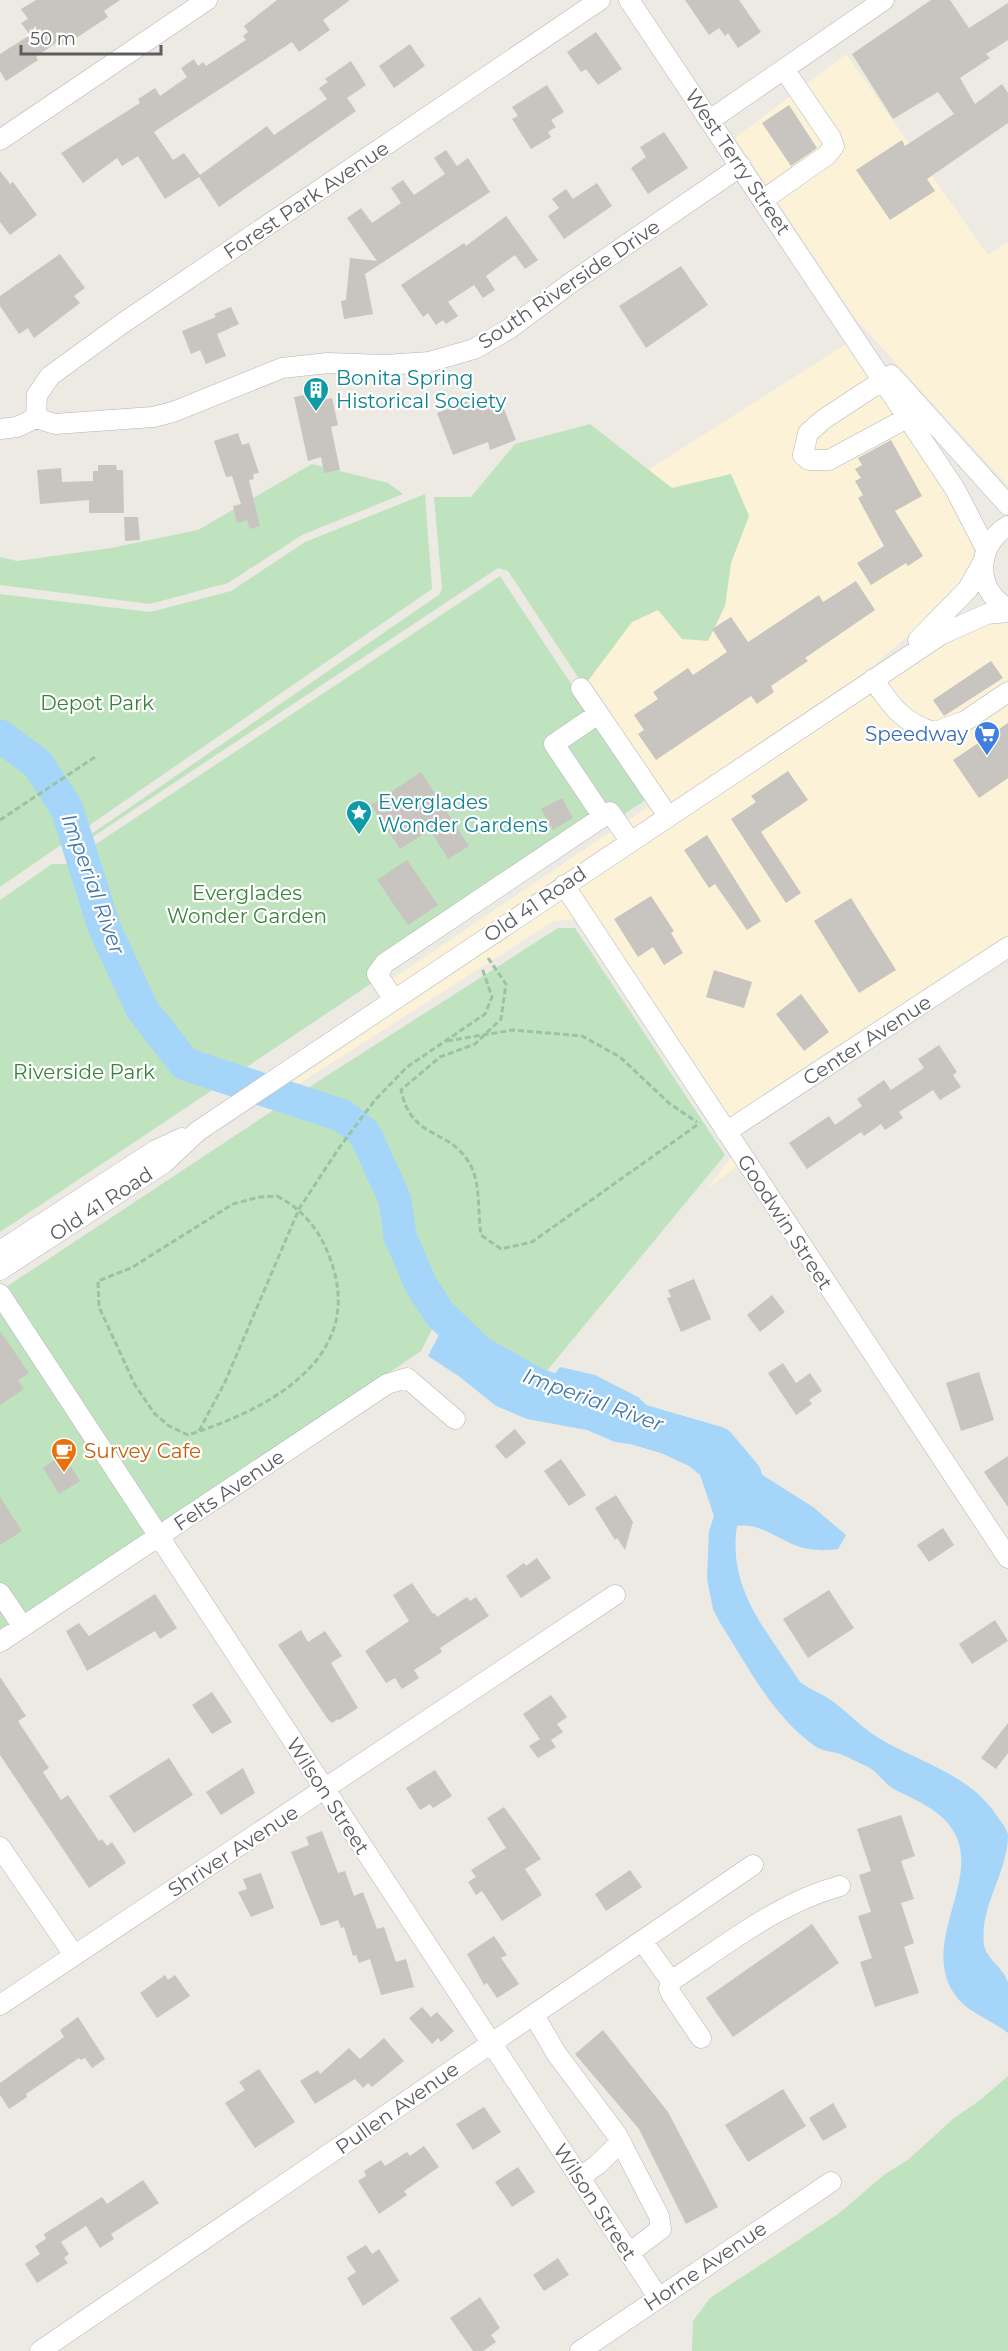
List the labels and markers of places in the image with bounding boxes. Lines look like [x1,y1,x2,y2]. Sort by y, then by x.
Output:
place label: Bonita Spring Historical Society [336,366,506,413]
building icon: Bonita Spring Historical Society [301,375,331,413]
supermarket icon: Speedway [972,719,1002,757]
place label: Speedway [865,722,968,746]
place label: Everglades Wonder Gardens [378,790,548,837]
place icon: Everglades Wonder Gardens [344,798,374,836]
cafe icon: Survey Cafe [49,1436,79,1474]
place label: Survey Cafe [84,1439,201,1463]

